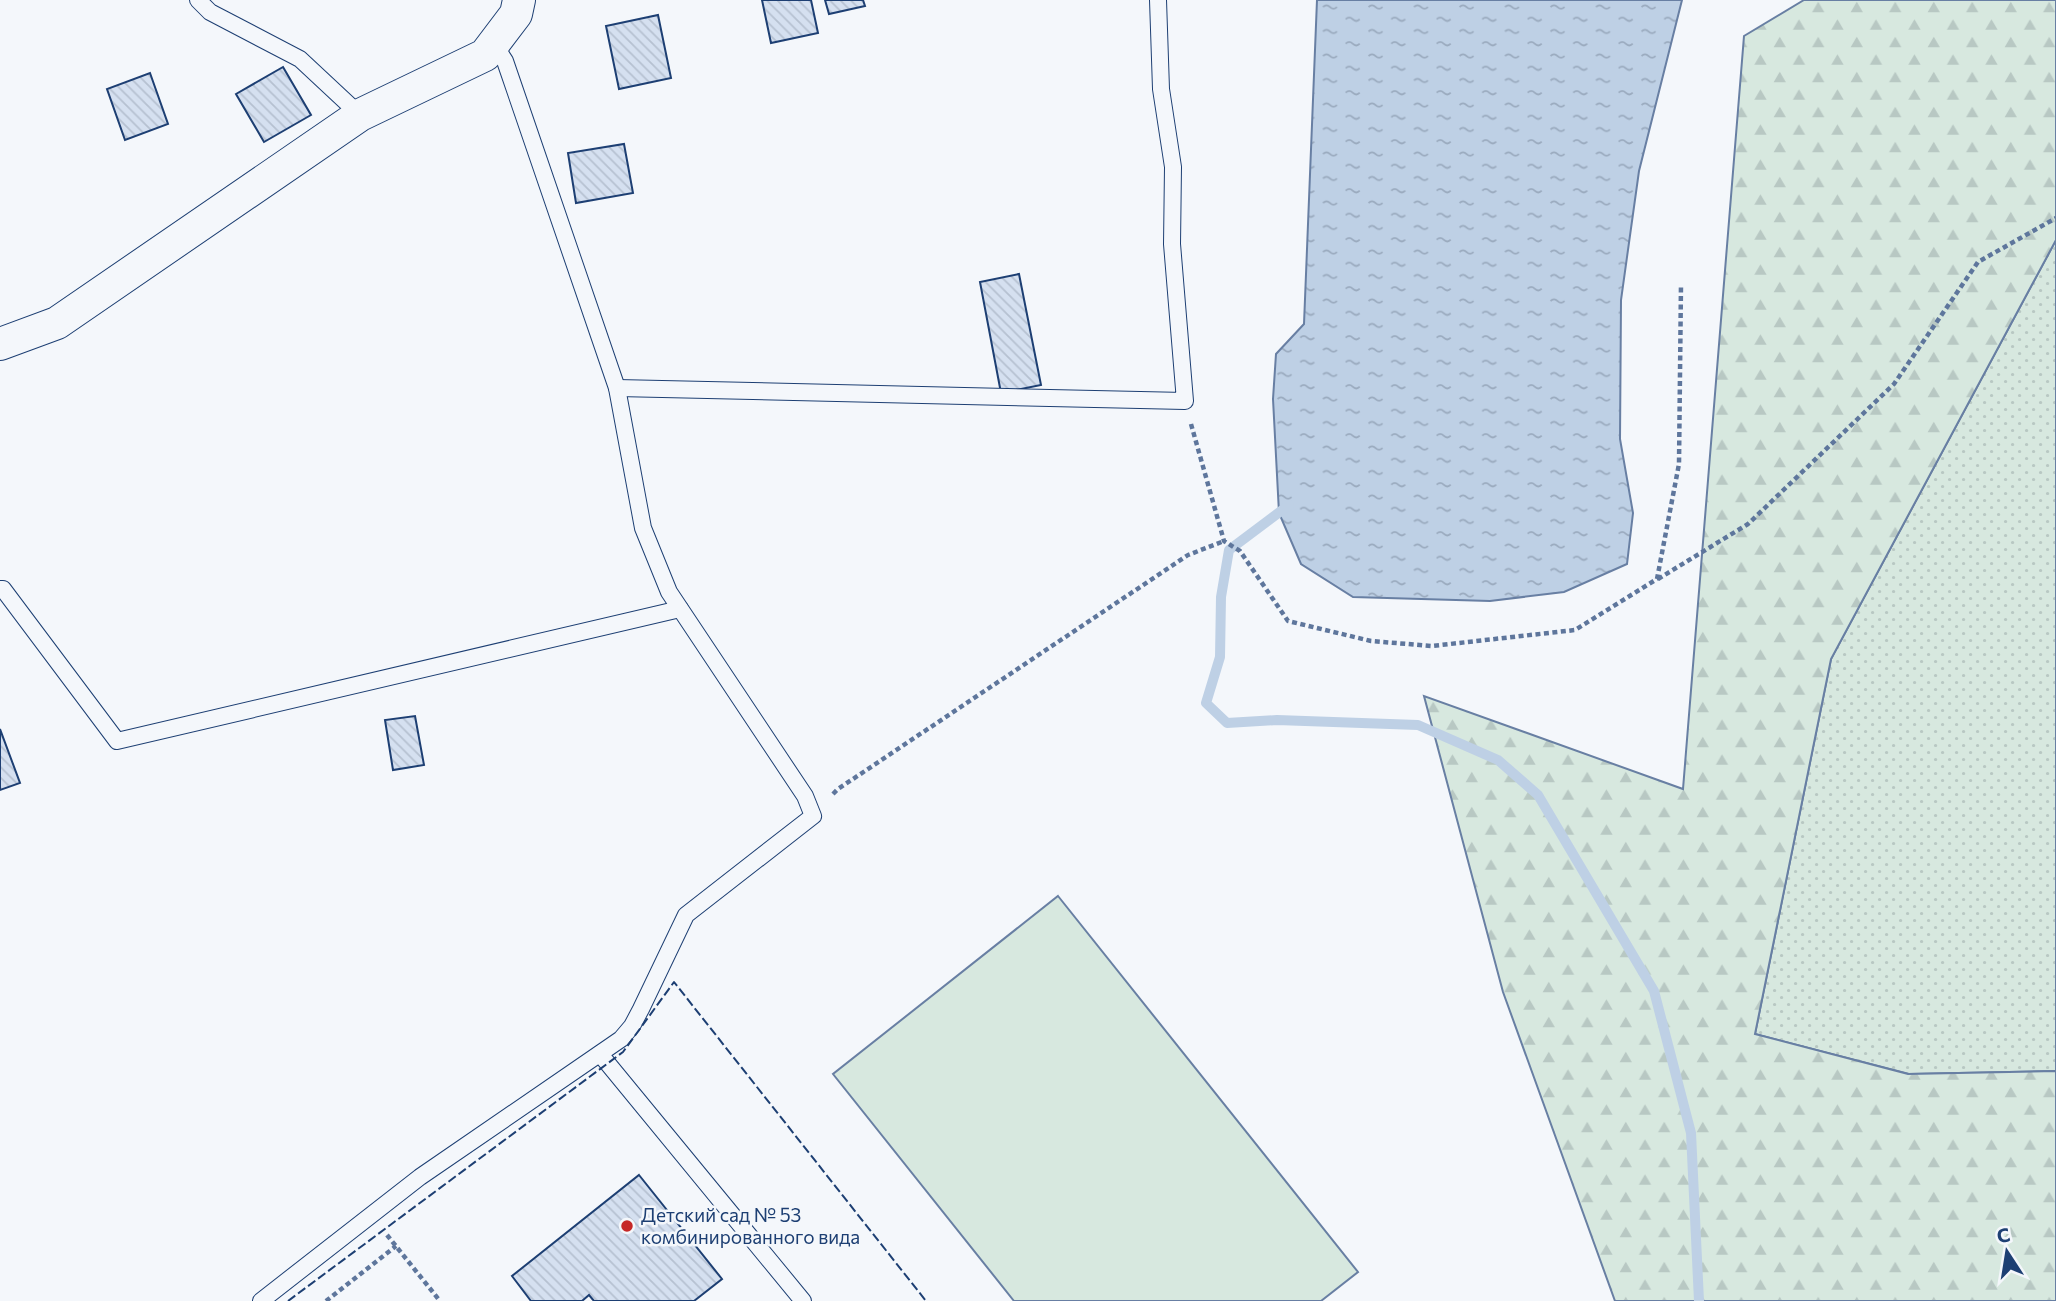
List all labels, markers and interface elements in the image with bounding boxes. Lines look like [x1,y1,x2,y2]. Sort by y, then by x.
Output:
place label: Детский сад № 53 комбинированного вида [641,1203,860,1248]
north arrow [1972,1217,2042,1287]
marker: Детский сад № 53 комбинированного вида [619,1218,635,1234]
text: С [1995,1222,2012,1247]

